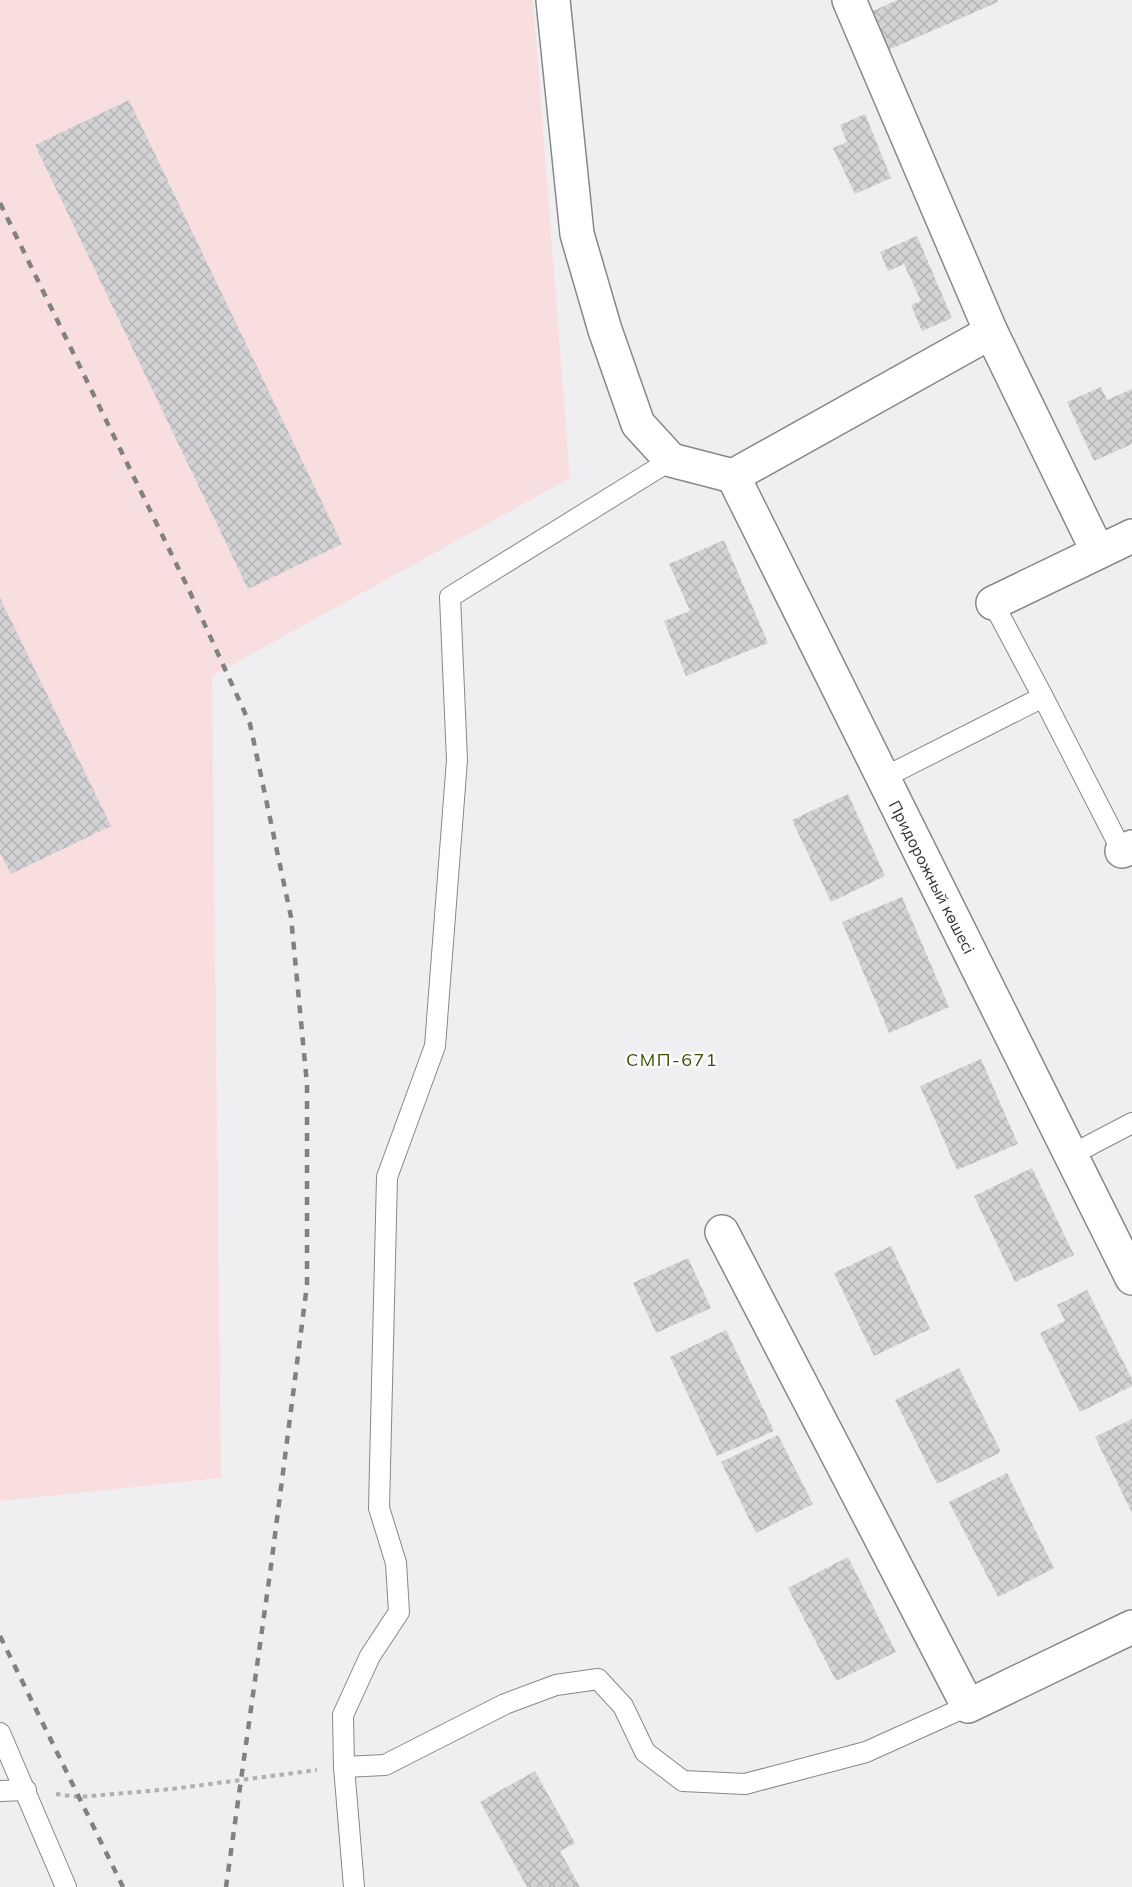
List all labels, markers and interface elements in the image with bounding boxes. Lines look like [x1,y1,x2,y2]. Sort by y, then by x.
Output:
street label: Придорожный көшесі [885,797,979,957]
district label: СМП-671 [626,1048,718,1071]

